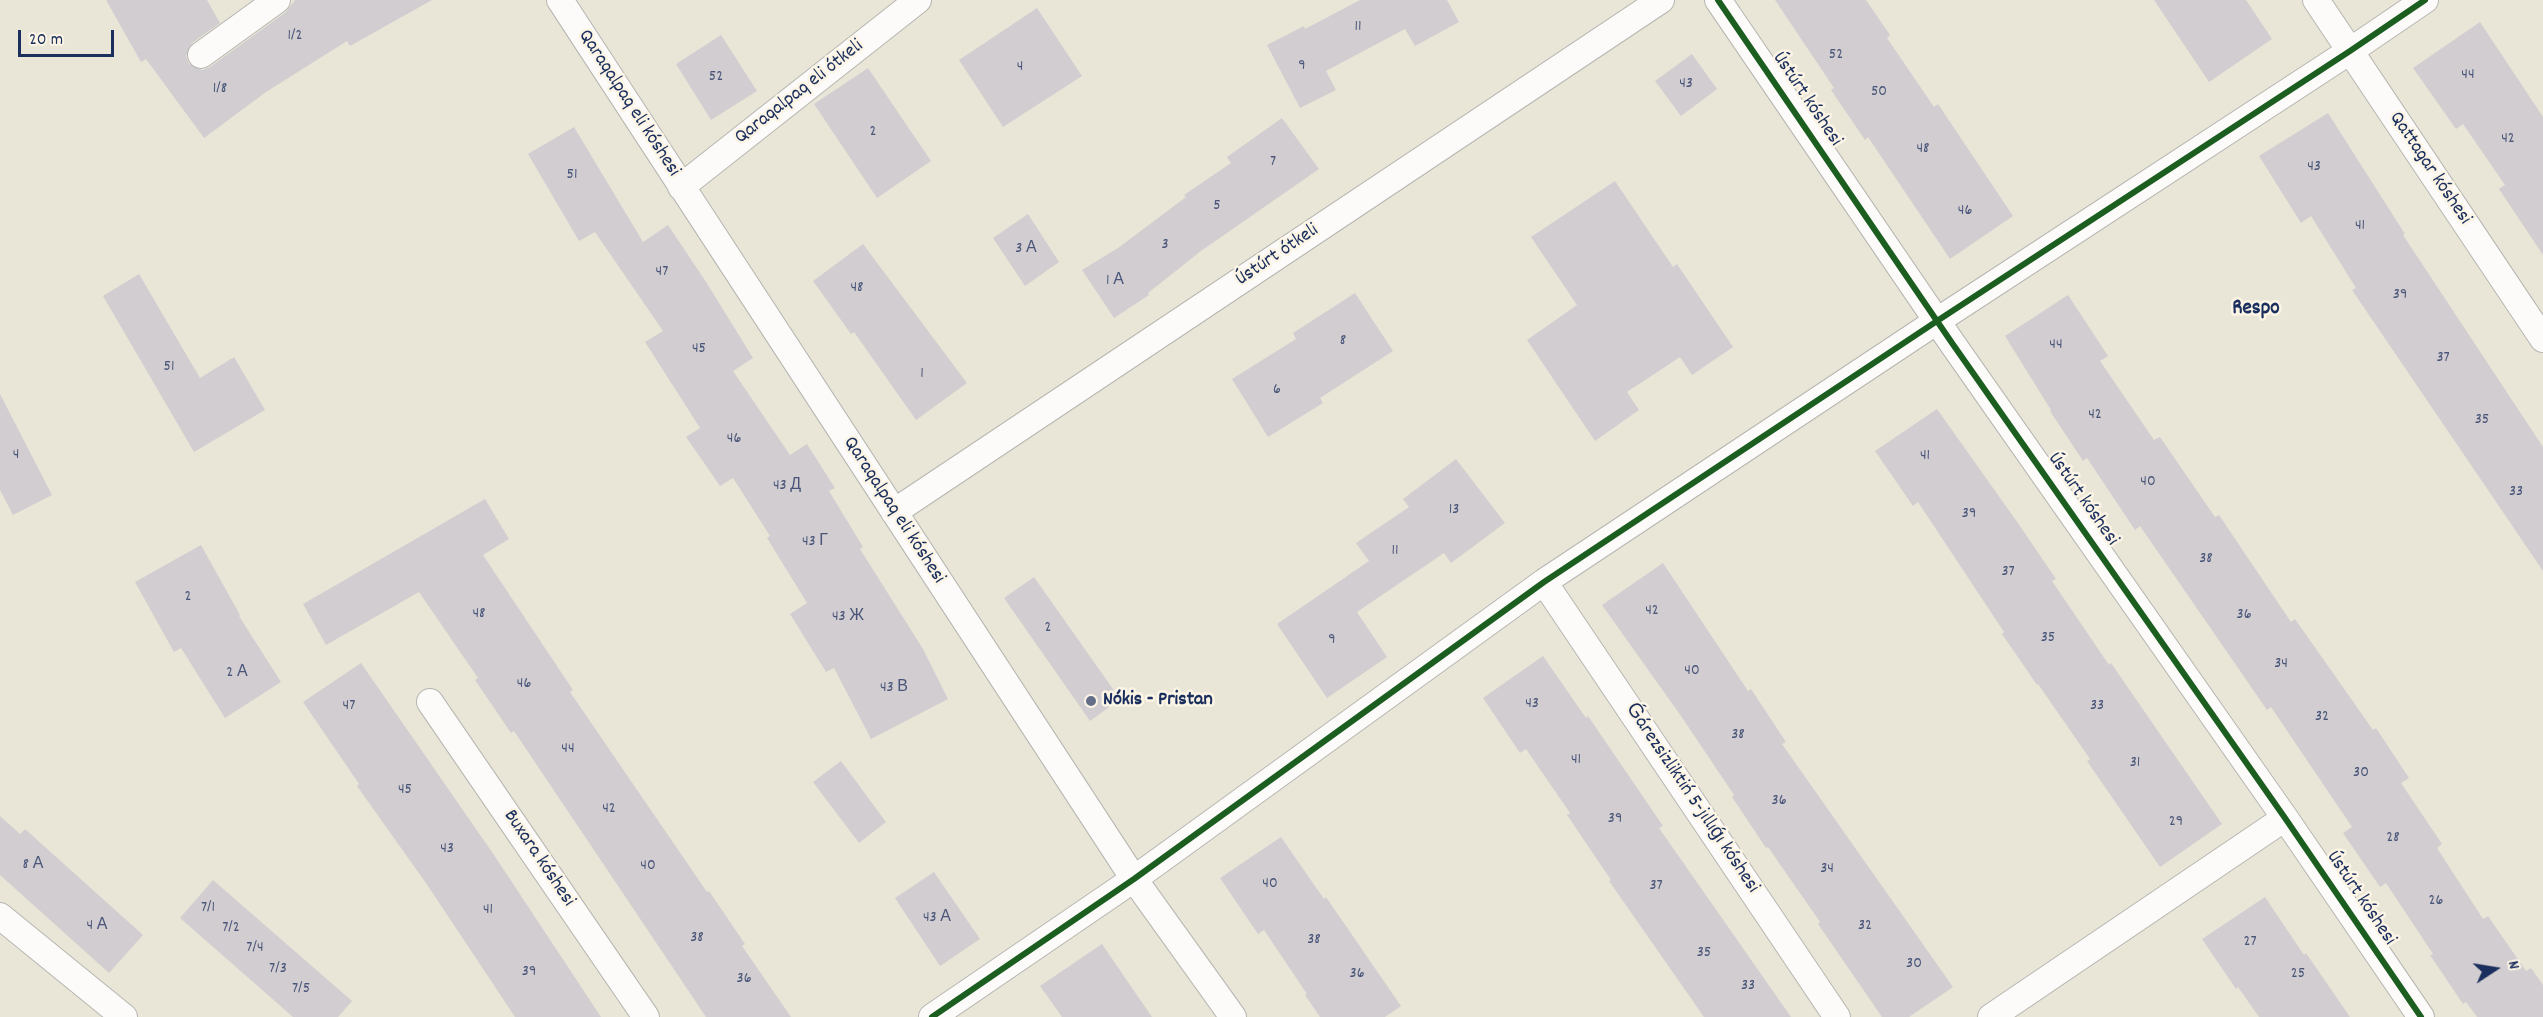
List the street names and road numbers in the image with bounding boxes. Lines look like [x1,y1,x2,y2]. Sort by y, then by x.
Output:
street label: Qaraqalpaq eli kóshesi [572,26,684,182]
street label: Qaraqalpaq eli ótkeli [731,35,869,151]
street label: Ústúrt kóshesi [1766,48,1846,152]
street label: Qattagar kóshesi [2382,108,2476,230]
street label: Ústúrt ótkeli [1232,220,1324,292]
street label: Qaraqalpaq eli kóshesi [837,433,949,589]
street label: Ústúrt kóshesi [2041,449,2123,551]
street label: Ǵárezsizliktiń 5-jıllıǵı kóshesi [1619,700,1763,898]
street label: Buxara kóshesi [497,806,579,912]
street label: Ústúrt kóshesi [2320,847,2400,951]

